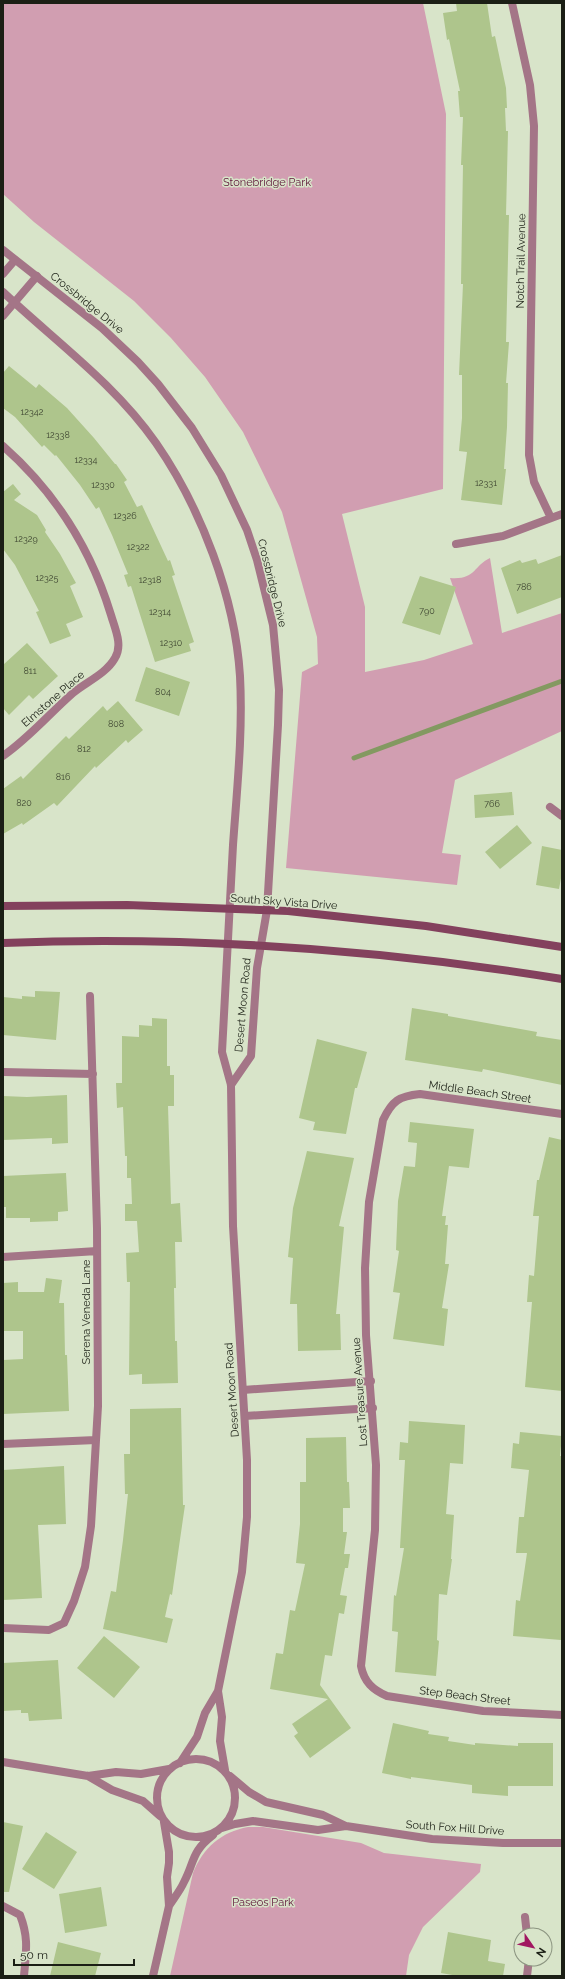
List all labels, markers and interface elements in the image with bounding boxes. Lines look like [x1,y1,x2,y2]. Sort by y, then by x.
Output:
park label: Stonebridge Park [223,176,311,189]
street label: Notch Trail Avenue [514,213,528,309]
street label: Crossbridge Drive [48,269,127,337]
house number: 12342 [21,407,44,417]
house number: 12338 [46,430,70,440]
house number: 12334 [74,455,98,465]
house number: 12331 [475,478,497,488]
house number: 12330 [91,480,115,490]
house number: 12326 [113,511,137,521]
house number: 12329 [14,534,38,544]
street label: Crossbridge Drive [255,537,289,629]
house number: 12322 [127,542,150,552]
house number: 12325 [36,573,59,583]
house number: 12318 [139,575,161,585]
house number: 786 [516,582,532,592]
house number: 790 [419,606,435,616]
house number: 12314 [149,607,171,617]
house number: 12310 [160,638,183,648]
house number: 811 [23,666,37,676]
street label: Elmstone Place [19,668,88,730]
house number: 804 [155,687,171,697]
house number: 808 [108,719,124,729]
house number: 812 [77,744,91,754]
house number: 816 [56,772,71,782]
house number: 820 [16,798,32,808]
house number: 766 [484,799,500,809]
street label: South Sky Vista Drive [230,892,338,912]
street label: Desert Moon Road [232,957,254,1053]
street label: Middle Beach Street [428,1078,532,1106]
street label: Serena Veneda Lane [80,1259,93,1365]
street label: Lost Treasure Avenue [350,1337,370,1447]
street label: Desert Moon Road [222,1342,242,1438]
street label: Step Beach Street [419,1684,512,1708]
street label: South Fox Hill Drive [405,1818,505,1838]
park label: Paseos Park [232,1896,294,1909]
north arrow [513,1927,553,1967]
scale bar [14,1941,134,1967]
text: N [533,1945,549,1959]
text: 50 m [20,1948,48,1962]

